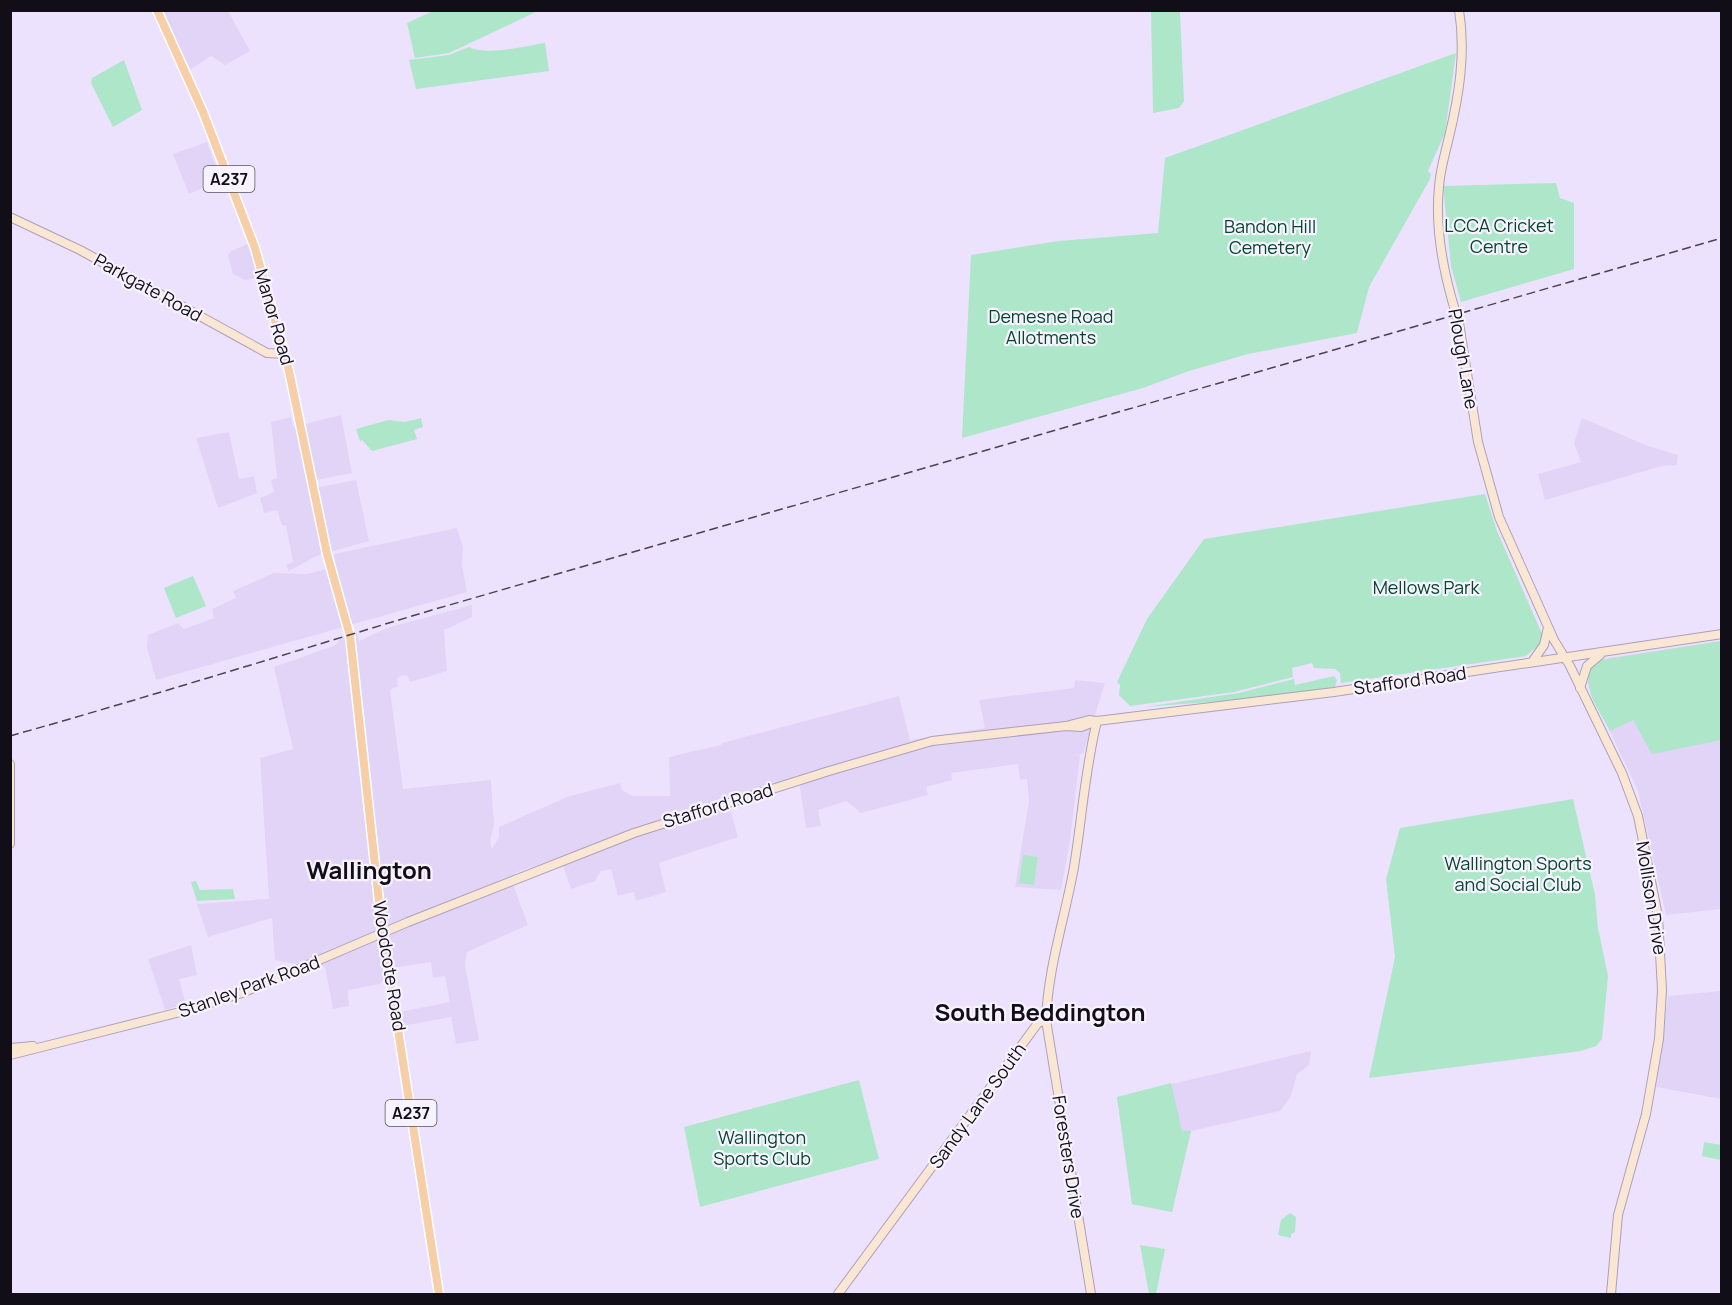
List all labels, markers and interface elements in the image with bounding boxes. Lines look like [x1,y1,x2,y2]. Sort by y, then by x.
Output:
road number: A237 [204,166,254,192]
park label: LCCA Cricket Centre [1444,213,1554,258]
park label: Bandon Hill Cemetery [1224,214,1316,259]
street label: Parkgate Road [90,248,207,327]
street label: Manor Road [250,266,300,368]
park label: Demesne Road Allotments [989,304,1113,349]
street label: Plough Lane [1443,307,1485,411]
park label: Mellows Park [1373,575,1480,599]
street label: Stafford Road [1352,660,1468,700]
street label: Stafford Road [660,777,776,833]
street label: Mollison Drive [1631,839,1673,956]
park label: Wallington Sports and Social Club [1444,851,1592,896]
district label: Wallington [306,853,432,886]
street label: Woodcote Road [368,899,412,1033]
street label: Stanley Park Road [175,949,323,1023]
district label: South Beddington [934,995,1146,1028]
street label: Sandy Lane South [923,1038,1031,1173]
street label: Foresters Drive [1047,1094,1091,1220]
road number: A237 [386,1100,436,1126]
park label: Wallington Sports Club [713,1125,811,1170]

